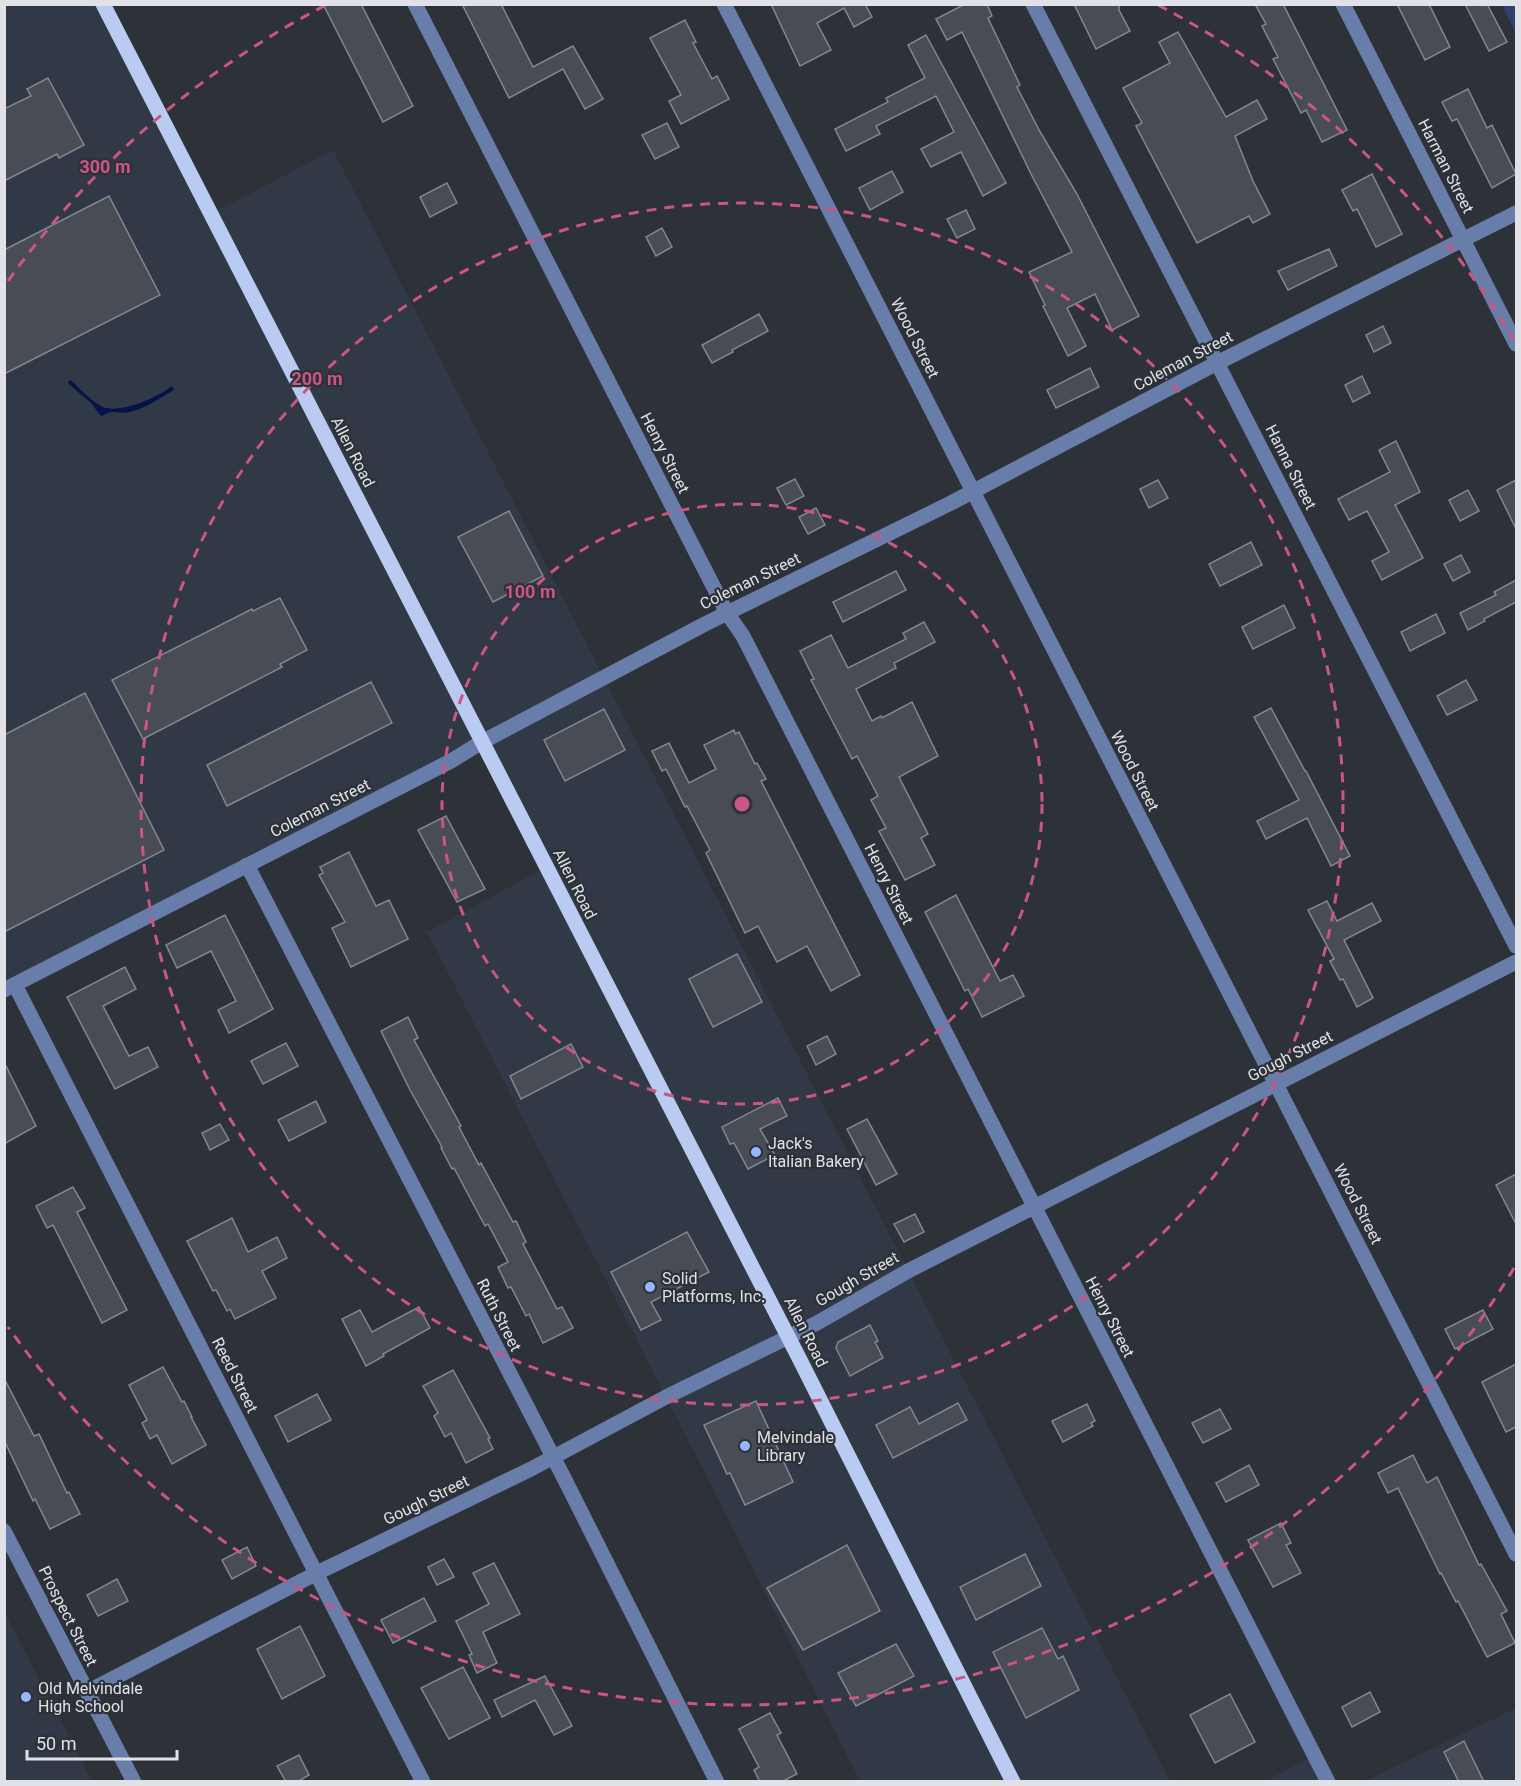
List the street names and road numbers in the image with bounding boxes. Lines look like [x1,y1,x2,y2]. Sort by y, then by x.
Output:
street label: Harman Street [1414,116,1478,216]
street label: Wood Street [887,295,943,381]
street label: Coleman Street [1130,327,1236,395]
street label: Henry Street [637,409,693,497]
street label: Allen Road [327,414,379,490]
street label: Hanna Street [1261,421,1321,513]
street label: Coleman Street [697,548,803,614]
street label: Wood Street [1107,728,1163,814]
street label: Coleman Street [267,775,373,841]
street label: Henry Street [861,840,917,928]
street label: Allen Road [549,846,601,922]
street label: Gough Street [1244,1026,1336,1086]
street label: Wood Street [1330,1161,1386,1247]
street label: Gough Street [812,1248,902,1310]
street label: Henry Street [1082,1273,1138,1361]
street label: Ruth Street [473,1276,525,1354]
street label: Allen Road [780,1294,832,1370]
street label: Reed Street [208,1334,262,1416]
street label: Gough Street [380,1471,472,1529]
street label: Prospect Street [35,1563,101,1669]

